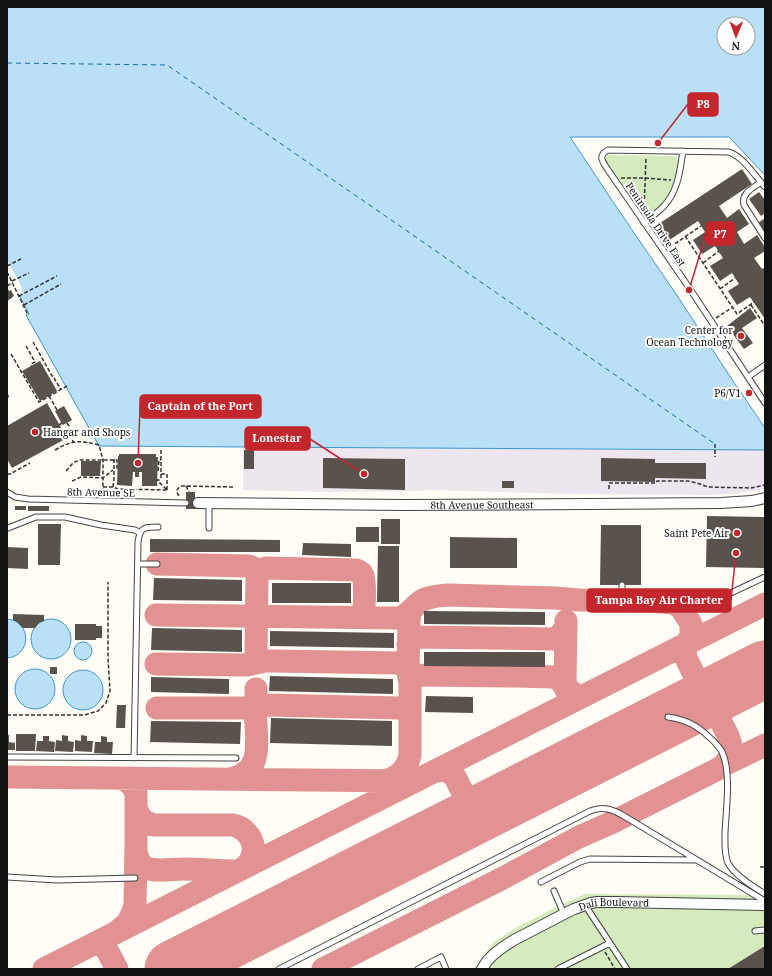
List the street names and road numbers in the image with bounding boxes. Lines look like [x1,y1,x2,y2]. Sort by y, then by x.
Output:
street label: Peninsula Drive East [623,179,690,269]
street label: 8th Avenue SE [67,484,135,500]
street label: 8th Avenue Southeast [430,497,534,512]
street label: Dali Boulevard [576,895,649,914]

